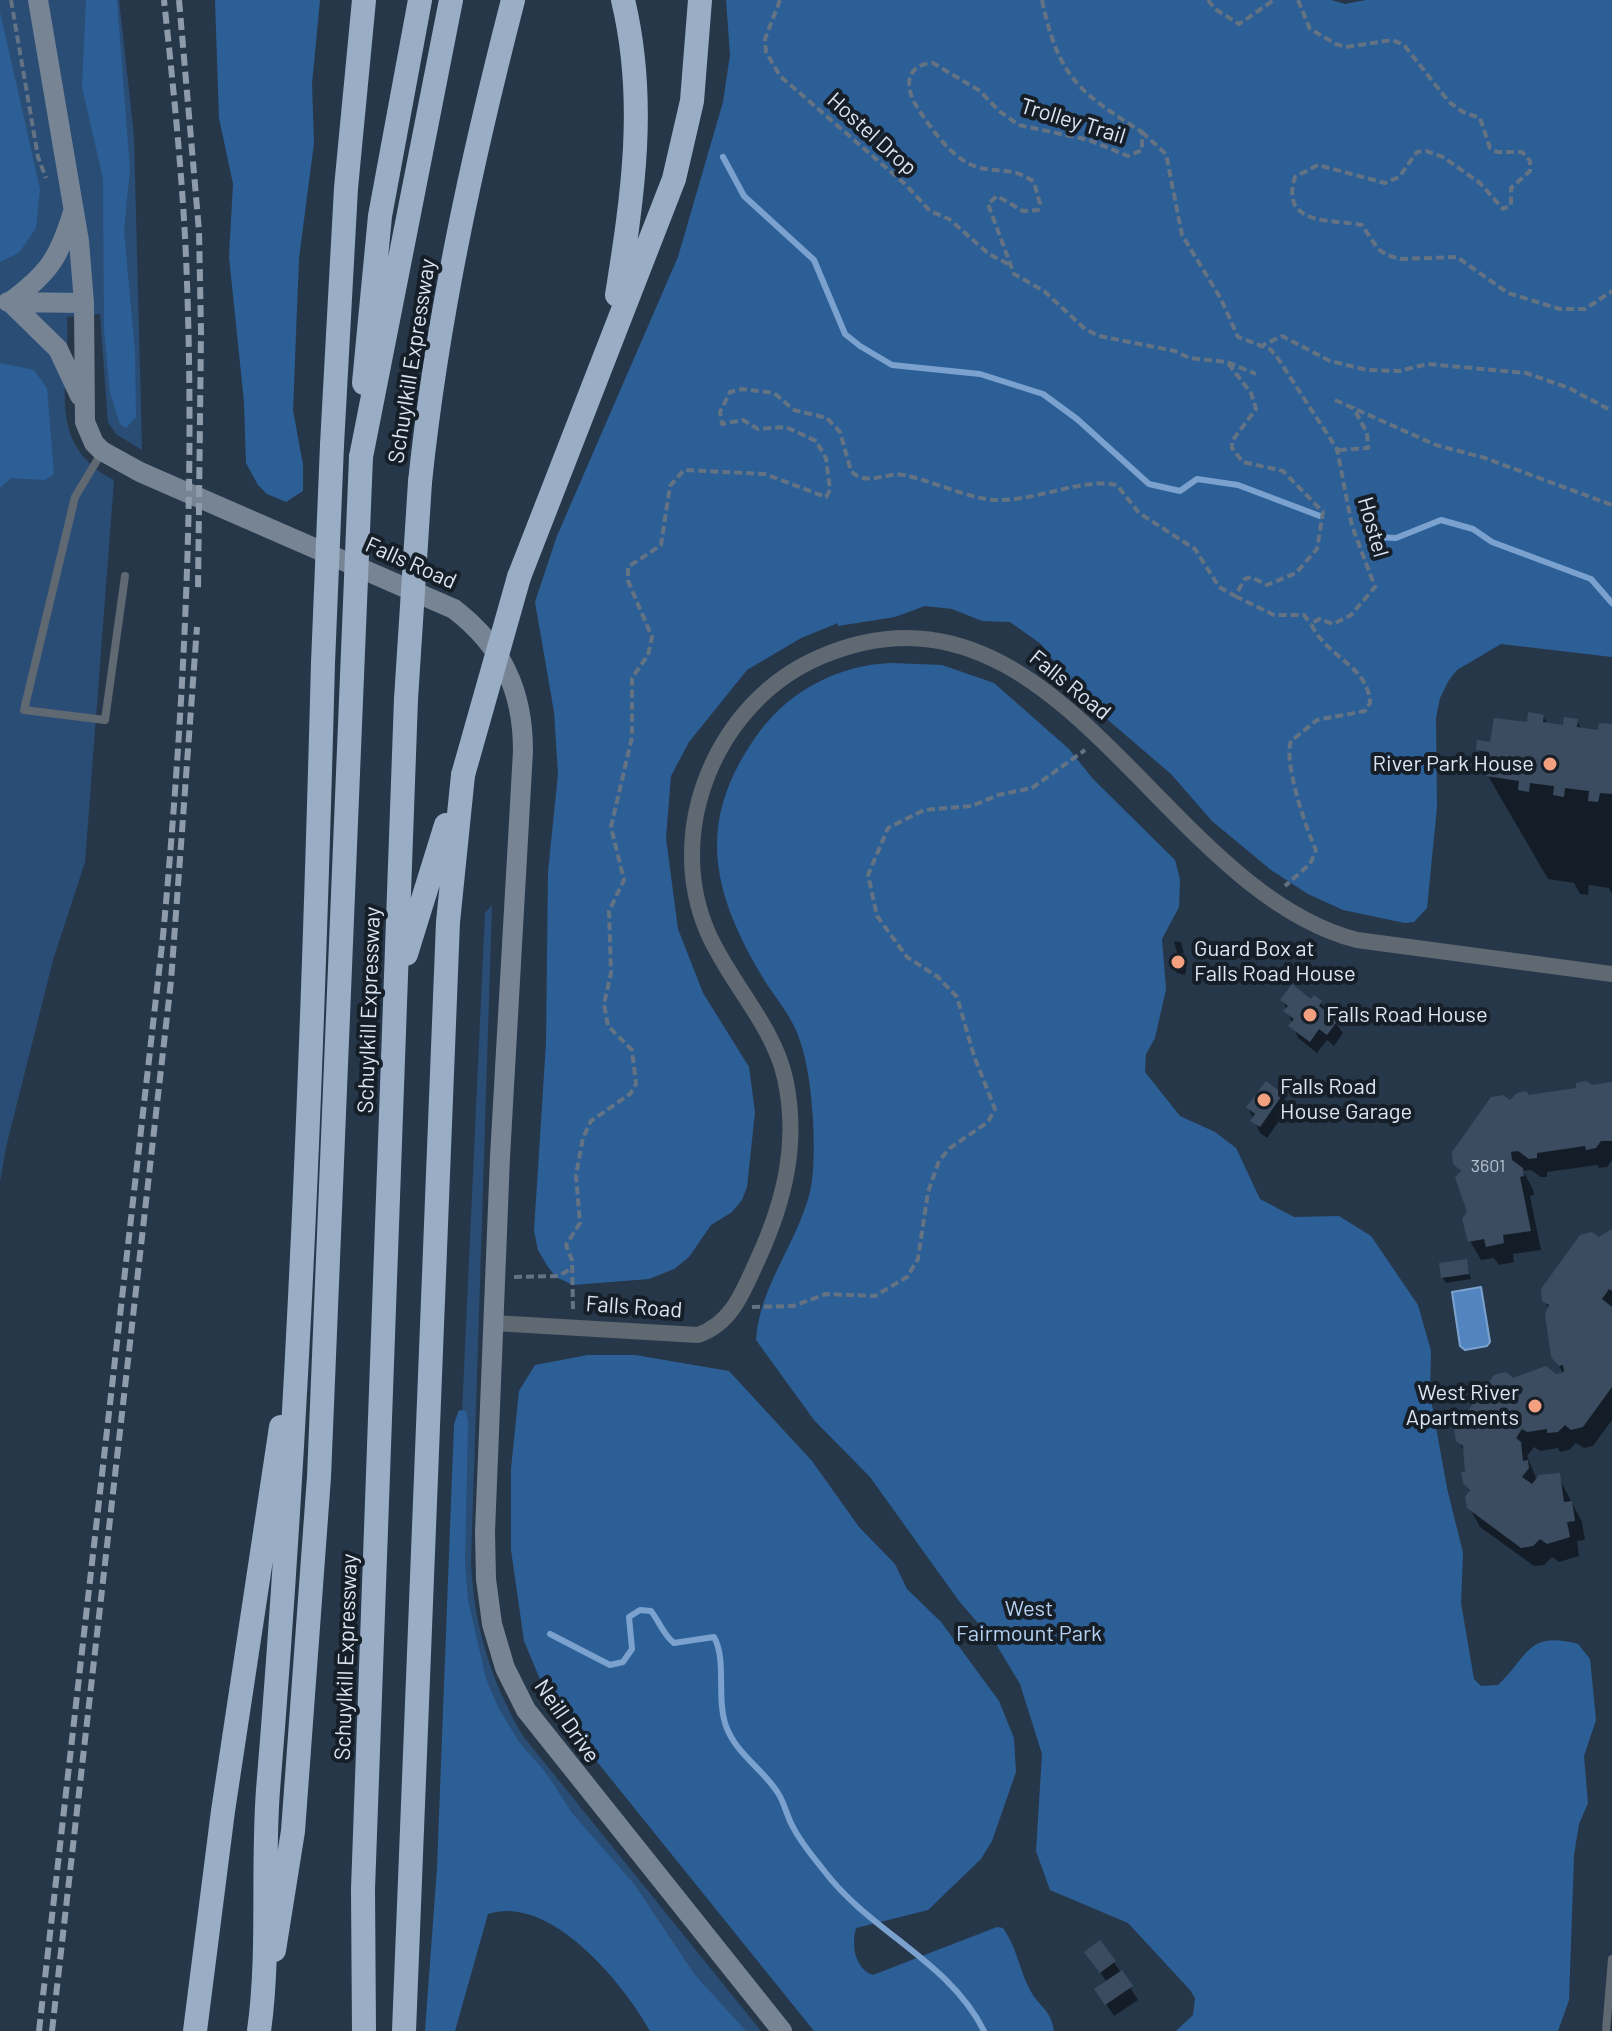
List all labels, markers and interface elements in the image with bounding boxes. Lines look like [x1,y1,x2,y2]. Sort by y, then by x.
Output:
street label: Hostel Drop [822,87,922,181]
street label: Trolley Trail [1017,93,1129,149]
street label: Schuylkill Expressway [383,257,441,465]
street label: Hostel [1352,494,1394,560]
street label: Falls Road [361,531,461,595]
street label: Falls Road [1024,644,1116,726]
place label: River Park House [1373,751,1534,777]
marker: River Park House [1541,755,1559,773]
street label: Schuylkill Expressway [352,906,386,1114]
place label: Guard Box at Falls Road House [1194,936,1356,988]
marker: Guard Box at Falls Road House [1169,953,1187,971]
place label: Falls Road House [1326,1002,1488,1028]
marker: Falls Road House [1301,1006,1319,1024]
place label: Falls Road House Garage [1280,1074,1412,1126]
marker: Falls Road House Garage [1255,1091,1273,1109]
house number: 3601 [1471,1155,1505,1177]
street label: Falls Road [585,1290,683,1324]
place label: West River Apartments [1406,1380,1519,1432]
marker: West River Apartments [1526,1397,1544,1415]
street label: Schuylkill Expressway [329,1553,363,1761]
park label: West Fairmount Park [956,1596,1102,1648]
street label: Neill Drive [529,1674,605,1768]

